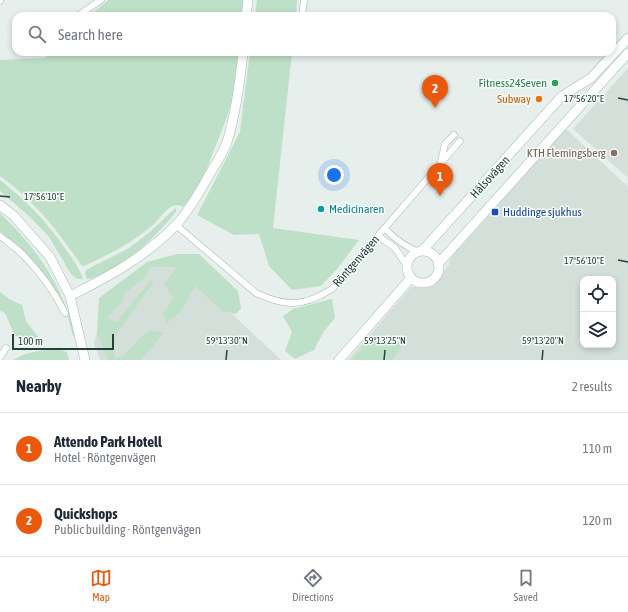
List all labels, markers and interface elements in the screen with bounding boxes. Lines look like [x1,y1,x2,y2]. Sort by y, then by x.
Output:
search box [12,12,616,56]
icon: search [26,23,48,45]
text: Search here [58,26,123,43]
pin: 2 [422,75,448,108]
place label: Fitness24Seven [478,76,547,90]
marker: Fitness24Seven [550,78,560,88]
place label: Subway [497,92,531,106]
text: 17°56'20"E [564,93,605,104]
marker: Subway [534,94,544,104]
place label: KTH Flemingsberg [527,146,607,160]
marker: KTH Flemingsberg [609,148,619,158]
street label: Hälsovägen [467,153,513,201]
pin: 1 [427,163,453,196]
your location [324,165,344,185]
text: 17°56'10"E [24,191,65,202]
place label: Medicinaren [329,202,384,216]
marker: Medicinaren [316,204,326,214]
place label: Huddinge sjukhus [503,205,582,219]
marker: Huddinge sjukhus [490,207,500,217]
street label: Röntgenvägen [330,232,382,290]
text: 17°56'10"E [564,255,605,266]
map controls [580,276,616,348]
button: locate [580,276,616,312]
button: layers [580,312,616,348]
scale bar [12,332,114,351]
text: 100 m [18,335,43,347]
text: 59°13'30"N [206,335,248,346]
text: 59°13'25"N [364,335,406,346]
text: 59°13'20"N [522,335,564,346]
text: Nearby [16,376,62,396]
text: 2 results [572,379,612,394]
text: Attendo Park Hotell [54,433,162,450]
text: 1 [26,441,32,456]
text: 110 m [583,441,612,456]
text: Hotel · Röntgenvägen [54,450,156,465]
text: Quickshops [54,505,118,522]
text: 2 [26,513,32,528]
text: 120 m [583,513,612,528]
text: Public building · Röntgenvägen [54,522,201,537]
tab: Map [90,567,112,603]
tab: Directions [292,567,333,603]
tab: Saved [514,567,538,603]

